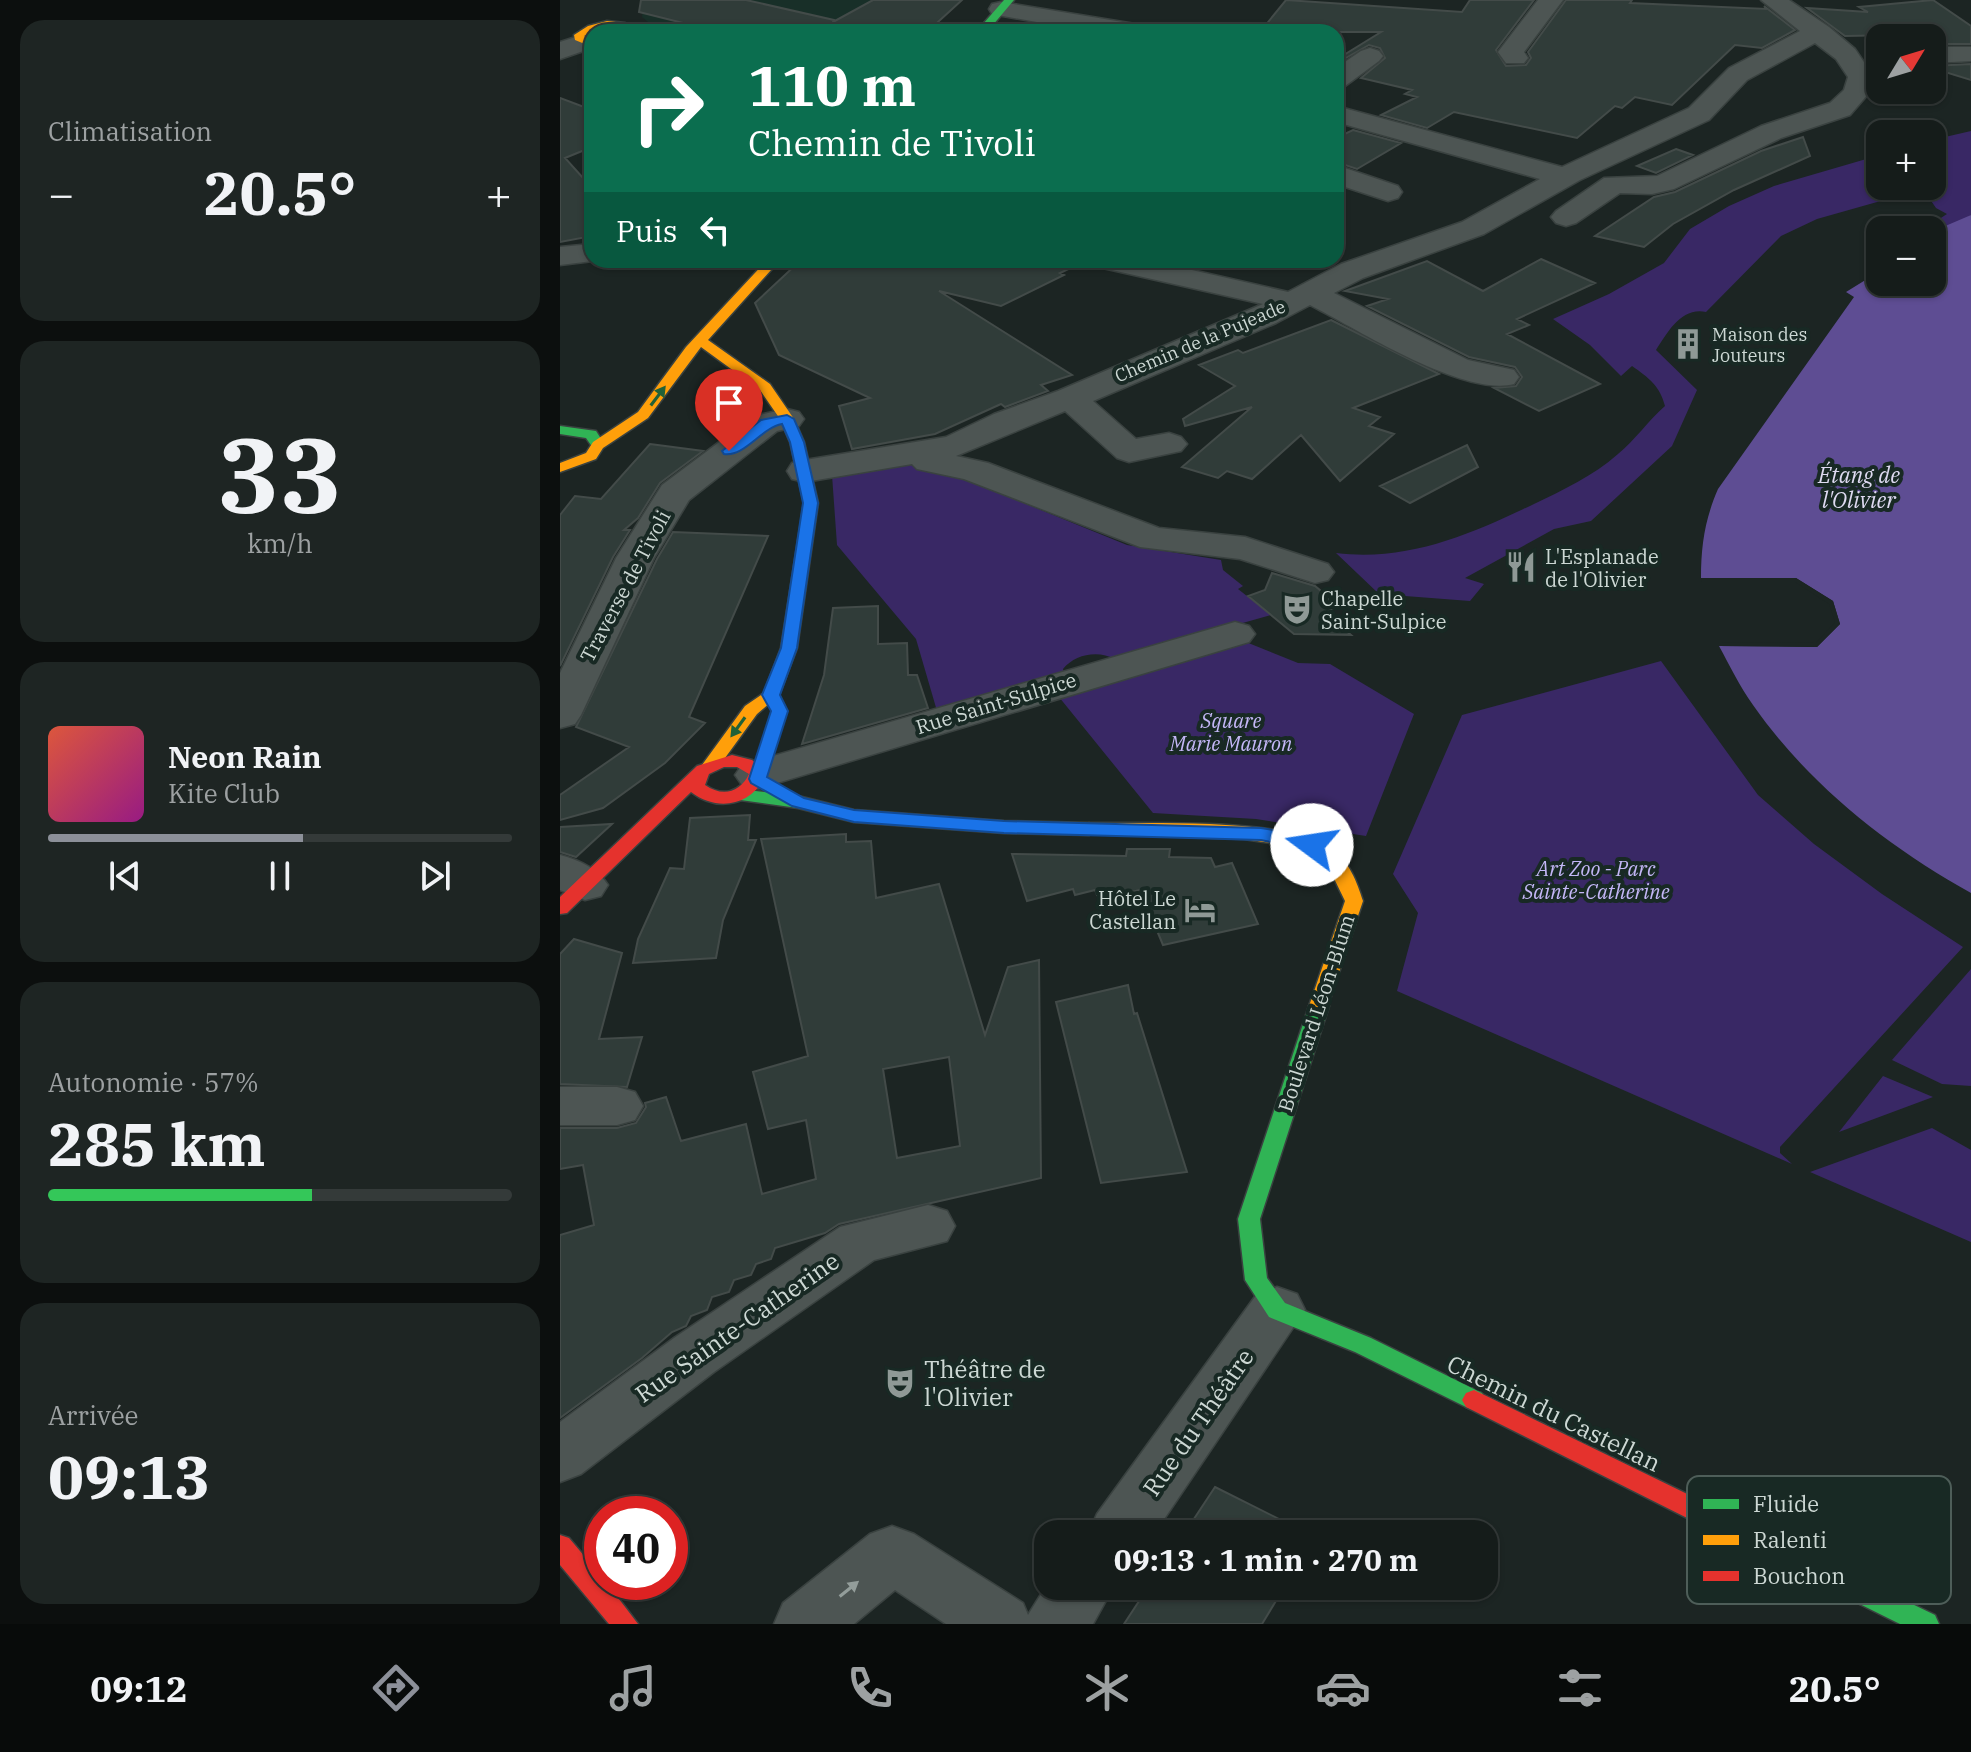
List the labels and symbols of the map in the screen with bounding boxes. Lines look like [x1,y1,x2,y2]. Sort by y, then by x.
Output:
north arrow [1866,24,1946,104]
street label: Chemin de la Pujeade [1111,295,1289,387]
place label: Maison des Jouteurs [1712,323,1807,367]
building icon: Maison des Jouteurs [1671,327,1705,361]
pin [695,369,763,451]
one-way arrow [649,386,665,406]
water label: Étang de l'Olivier [1817,460,1900,514]
street label: Traverse de Tivoli [574,505,676,667]
place label: L'Esplanade de l'Olivier [1545,543,1659,593]
restaurant icon: L'Esplanade de l'Olivier [1504,550,1538,584]
place label: Chapelle Saint-Sulpice [1321,585,1446,635]
theatre icon: Chapelle Saint-Sulpice [1280,592,1314,626]
street label: Rue Saint-Sulpice [912,666,1080,740]
park label: Square Marie Mauron [1169,707,1293,757]
one-way arrow [731,717,747,738]
position arrow [1270,803,1354,887]
park label: Art Zoo - Parc Sainte-Catherine [1521,855,1670,905]
place label: Hôtel Le Castellan [1089,885,1176,935]
hotel icon: Hôtel Le Castellan [1183,893,1217,927]
street label: Boulevard Léon-Blum [1271,911,1361,1115]
street label: Rue Sainte-Catherine [629,1245,845,1409]
street label: Rue du Théâtre [1135,1342,1261,1502]
street label: Chemin du Castellan [1442,1347,1666,1479]
place label: Théâtre de l'Olivier [924,1353,1046,1413]
theatre icon: Théâtre de l'Olivier [883,1366,917,1400]
legend [1687,1476,1951,1604]
text: Fluide [1753,1489,1819,1518]
speed limit sign: 40 [584,1496,688,1600]
text: Ralenti [1753,1525,1827,1554]
text: Bouchon [1753,1561,1845,1590]
one-way arrow [839,1581,859,1598]

